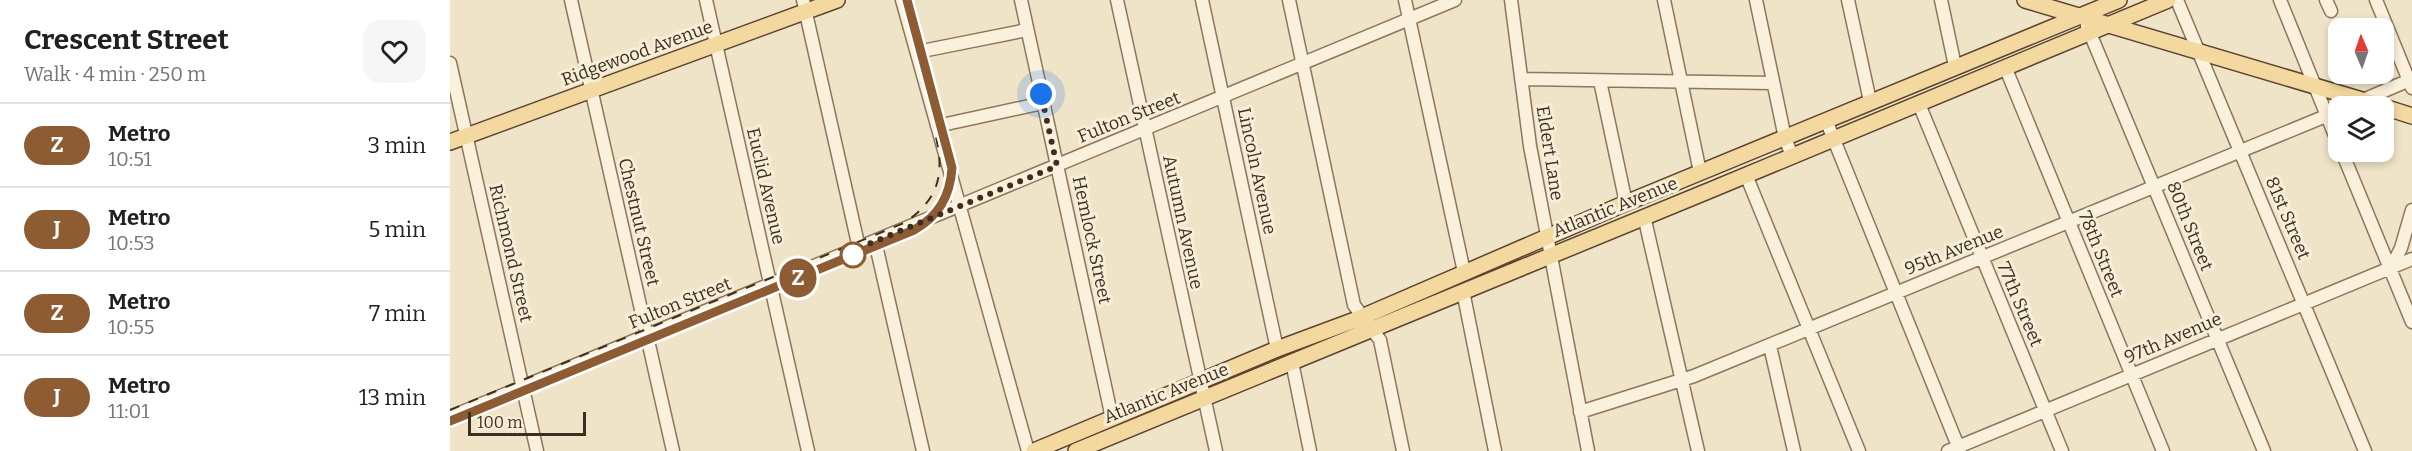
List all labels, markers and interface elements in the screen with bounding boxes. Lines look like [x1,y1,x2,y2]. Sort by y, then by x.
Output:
street label: Ridgewood Avenue [558,15,716,91]
north arrow [2328,18,2394,84]
map controls [2328,18,2394,162]
button: heart [363,20,426,83]
text: Crescent Street [24,23,229,56]
text: Walk · 4 min · 250 m [24,62,206,86]
your location [1026,79,1056,109]
street label: Fulton Street [1074,86,1184,148]
button: layers [2328,96,2394,162]
street label: Eldert Lane [1532,104,1568,202]
street label: Lincoln Avenue [1233,106,1281,236]
text: Metro [108,120,170,147]
street label: Euclid Avenue [742,126,790,246]
text: Z [50,132,64,158]
text: 3 min [368,132,426,159]
text: 10:51 [108,147,152,171]
street label: Autumn Avenue [1158,153,1208,291]
street label: Chestnut Street [614,156,665,289]
street label: Atlantic Avenue [1549,172,1681,242]
street label: 81st Street [2261,173,2315,263]
street label: Hemlock Street [1068,174,1116,306]
street label: 80th Street [2162,178,2218,274]
street label: Richmond Street [484,182,538,325]
text: Metro [108,204,170,231]
street label: 78th Street [2074,208,2128,301]
text: J [53,216,61,242]
text: 5 min [368,216,426,243]
street label: 95th Avenue [1901,220,2007,280]
text: 10:53 [108,231,155,255]
unlabelled marker [840,242,866,268]
line badge: Z [778,258,818,298]
street label: 77th Street [1992,258,2048,350]
text: Z [791,265,805,291]
street label: Fulton Street [625,272,735,334]
text: Metro [108,288,170,315]
text: Z [50,300,64,326]
text: 7 min [369,300,426,327]
street label: 97th Avenue [2121,308,2225,368]
text: 10:55 [108,315,155,339]
street label: Atlantic Avenue [1100,358,1232,428]
text: Metro [108,372,170,399]
text: J [53,384,61,410]
text: 13 min [359,384,426,411]
text: 11:01 [108,399,149,423]
scale bar [468,409,586,436]
text: 100 m [477,413,522,432]

